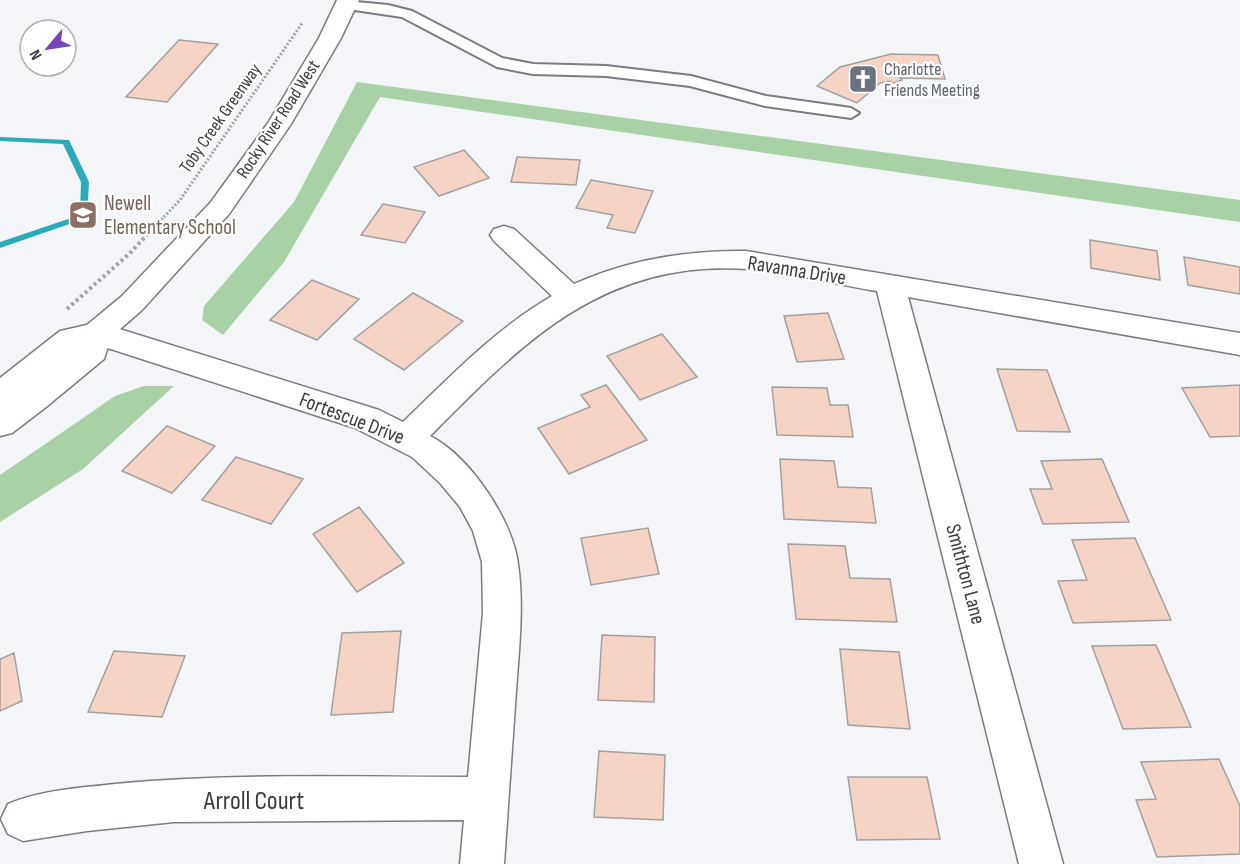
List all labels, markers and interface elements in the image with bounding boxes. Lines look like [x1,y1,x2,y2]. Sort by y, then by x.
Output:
north arrow [18,18,78,78]
text: N [26,46,47,63]
street label: Rocky River Road West [232,56,325,182]
place label: Charlotte Friends Meeting [884,59,980,101]
street label: Toby Creek Greenway [175,60,266,177]
church icon: Charlotte Friends Meeting [847,63,879,95]
place label: Newell Elementary School [104,191,236,240]
school or university icon: Newell Elementary School [67,199,99,231]
street label: Ravanna Drive [746,250,848,291]
street label: Fortescue Drive [296,387,408,450]
street label: Smithton Lane [940,521,991,627]
street label: Arroll Court [203,786,304,817]

